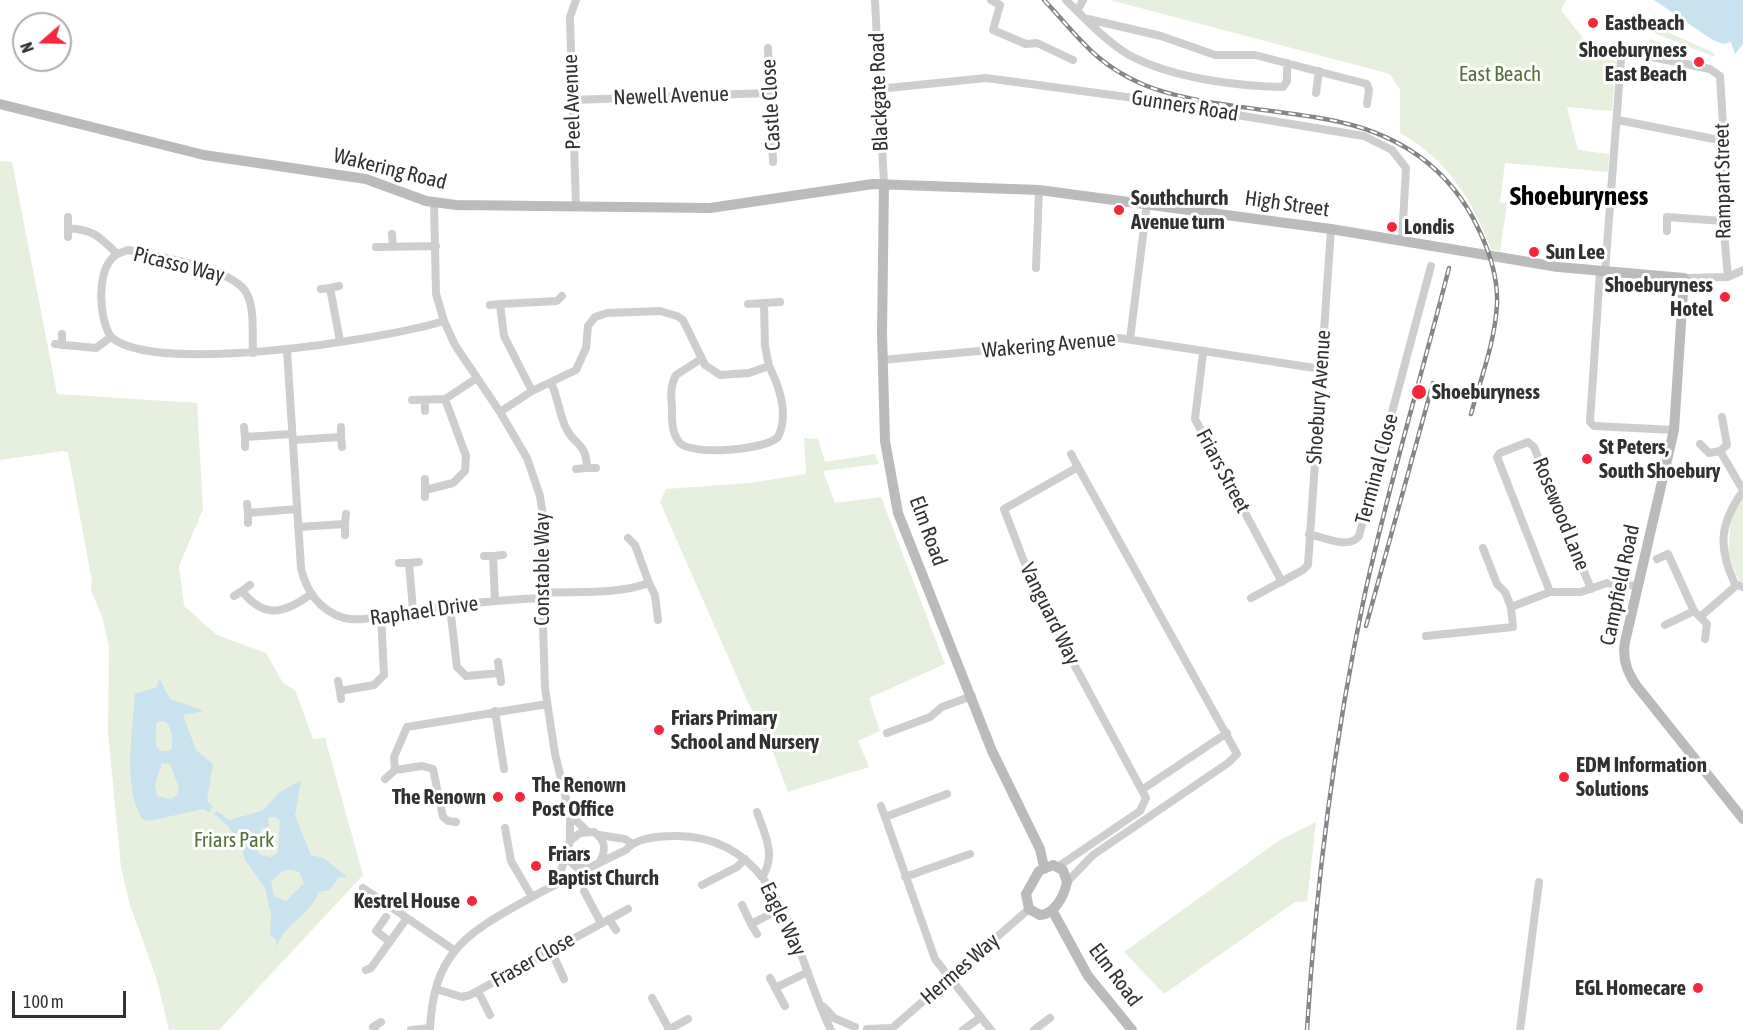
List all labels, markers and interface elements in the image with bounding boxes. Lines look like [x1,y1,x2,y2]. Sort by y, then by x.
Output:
place label: Eastbeach [1605,10,1684,36]
north arrow [12,12,72,72]
marker: Eastbeach [1586,16,1600,30]
street label: Blackgate Road [864,32,894,152]
place label: Shoeburyness East Beach [1579,37,1687,87]
text: N [17,40,37,55]
street label: Peel Avenue [558,54,586,150]
marker: Shoeburyness East Beach [1692,55,1706,69]
street label: Castle Close [756,58,786,152]
park label: East Beach [1459,61,1541,87]
street label: Newell Avenue [613,81,729,111]
street label: Gunners Road [1130,85,1240,127]
street label: Rampart Street [1709,123,1737,239]
street label: Wakering Road [331,143,449,195]
district label: Shoeburyness [1510,180,1648,212]
place label: Southchurch Avenue turn [1131,185,1228,235]
street label: High Street [1243,186,1331,222]
marker: Southchurch Avenue turn [1112,203,1126,217]
place label: Londis [1404,214,1454,240]
marker: Londis [1385,220,1399,234]
place label: Sun Lee [1546,239,1605,265]
street label: Picasso Way [131,242,227,288]
marker: Sun Lee [1527,245,1541,259]
place label: Shoeburyness Hotel [1605,272,1713,322]
marker: Shoeburyness Hotel [1718,290,1732,304]
street label: Wakering Avenue [981,327,1117,363]
street label: Shoebury Avenue [1302,329,1336,465]
place label: Shoeburyness [1432,379,1540,405]
marker: Shoeburyness [1410,383,1428,401]
street label: Terminal Close [1350,411,1404,527]
street label: Friars Street [1190,425,1256,517]
place label: St Peters, South Shoebury [1599,434,1720,484]
marker: St Peters, South Shoebury [1580,452,1594,466]
street label: Rosewood Lane [1527,454,1595,574]
street label: Elm Road [904,493,952,569]
street label: Constable Way [529,512,555,626]
street label: Campfield Road [1595,522,1645,648]
street label: Vanguard Way [1014,559,1086,669]
street label: Raphael Drive [368,591,480,631]
place label: Friars Primary School and Nursery [671,705,819,755]
marker: Friars Primary School and Nursery [652,723,666,737]
place label: EDM Information Solutions [1576,752,1707,802]
marker: EDM Information Solutions [1557,770,1571,784]
place label: The Renown Post Office [532,772,626,822]
place label: The Renown [392,784,486,810]
marker: The Renown [491,790,505,804]
marker: The Renown Post Office [513,790,527,804]
park label: Friars Park [194,827,274,853]
place label: Friars Baptist Church [548,841,659,891]
marker: Friars Baptist Church [529,859,543,873]
street label: Eagle Way [754,878,812,960]
place label: Kestrel House [354,888,460,914]
marker: Kestrel House [465,894,479,908]
street label: Fraser Close [487,927,579,993]
street label: Hermes Way [916,928,1004,1010]
street label: Elm Road [1083,938,1147,1012]
place label: EGL Homecare [1575,975,1686,1001]
scale bar [15,979,129,1017]
marker: EGL Homecare [1691,981,1705,995]
text: 100 m [23,991,64,1012]

